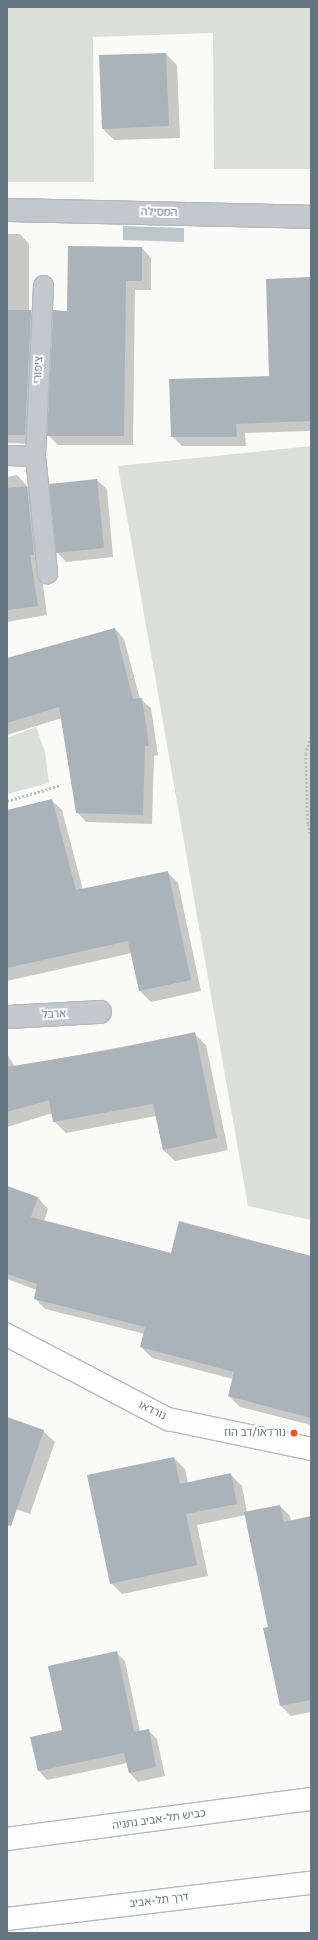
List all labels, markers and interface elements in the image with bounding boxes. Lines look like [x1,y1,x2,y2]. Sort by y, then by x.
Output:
street label: המסילה [140,206,178,220]
street label: ציפורי [32,356,46,384]
street label: ארבל [42,1008,66,1022]
street label: נורדאו [136,1399,168,1423]
place label: נורדאו/דב הוז [224,1426,286,1440]
marker: נורדאו/דב הוז [289,1428,299,1438]
street label: כביש תל-אביב נתניה [111,1807,207,1833]
street label: דרך תל-אביב [129,1891,189,1911]

